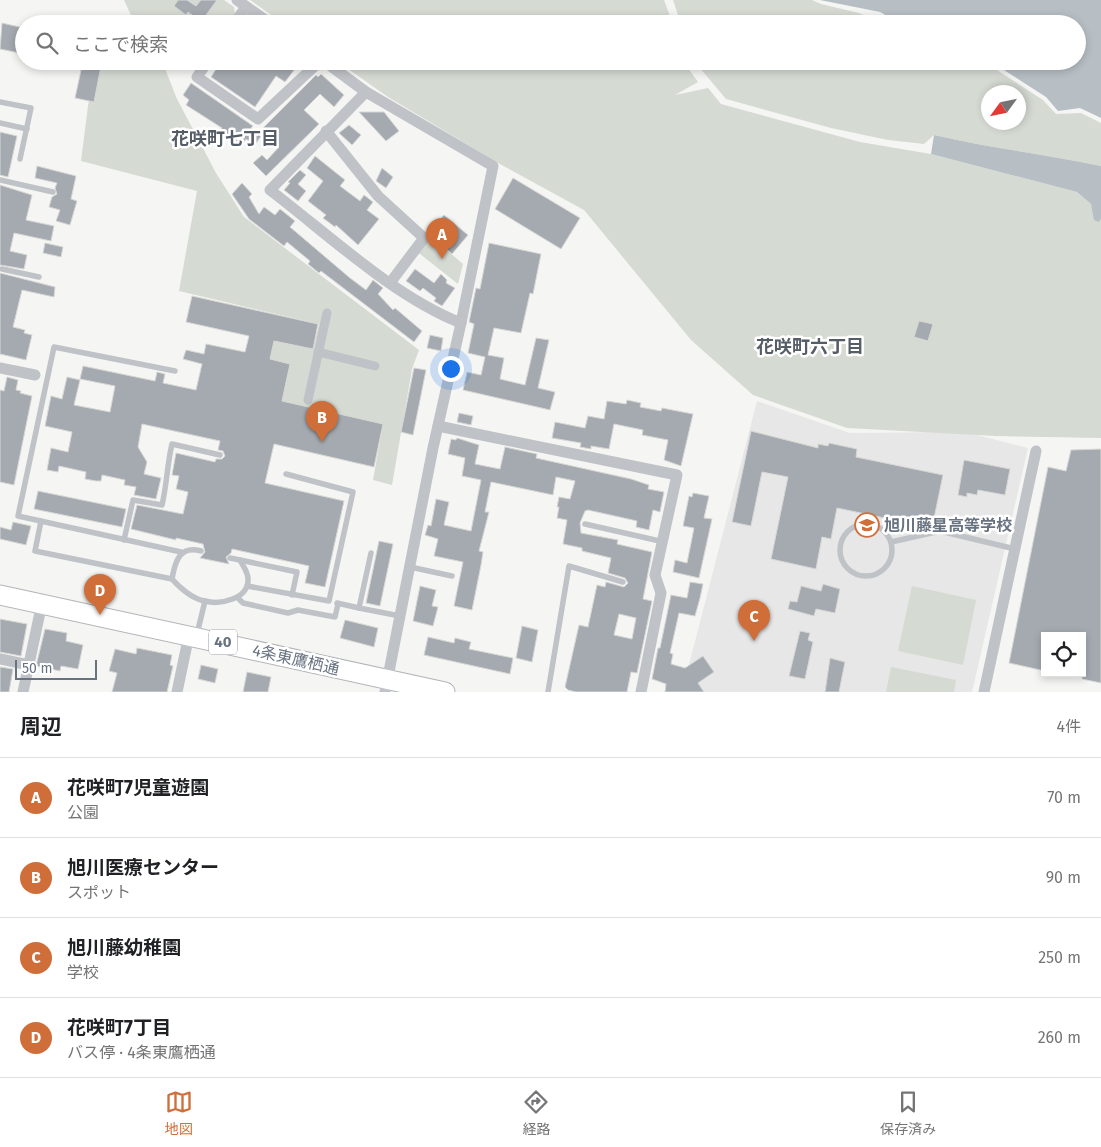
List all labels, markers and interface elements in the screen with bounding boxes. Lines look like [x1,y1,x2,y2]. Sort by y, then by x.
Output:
search box [15,15,1086,70]
icon: search [33,29,61,57]
text: ここで検索 [73,33,168,56]
north arrow [981,85,1026,130]
district label: 花咲町七丁目 [171,128,279,150]
pin: A [426,218,458,259]
district label: 花咲町六丁目 [756,336,864,358]
your location [438,356,464,382]
pin: B [306,401,338,442]
school or university icon: 旭川藤星高等学校 [854,512,880,538]
place label: 旭川藤星高等学校 [884,516,1012,535]
pin: D [84,574,116,615]
pin: C [738,600,770,641]
road number: 40 [209,630,237,654]
map controls [1041,632,1086,677]
button: locate [1041,632,1086,677]
street label: 4条東鷹栖通 [251,640,341,679]
scale bar [15,657,98,680]
text: 50 m [22,660,53,677]
text: 周辺 [20,714,62,740]
text: 4件 [1056,717,1081,736]
text: 花咲町7児童遊園 [67,776,209,799]
text: A [31,788,41,807]
text: 70 m [1047,788,1081,807]
text: 公園 [67,803,99,822]
text: 旭川医療センター [67,856,219,879]
text: B [31,868,41,887]
text: 90 m [1046,868,1081,887]
text: スポット [67,883,131,902]
text: 旭川藤幼稚園 [67,936,181,959]
text: C [31,948,41,967]
text: 250 m [1038,948,1081,967]
text: 学校 [67,963,99,982]
text: 花咲町7丁目 [67,1016,171,1039]
text: D [31,1028,41,1047]
text: 260 m [1038,1028,1081,1047]
text: バス停 · 4条東鷹栖通 [67,1043,216,1062]
tab: 地図 [165,1088,193,1138]
tab: 経路 [522,1088,550,1138]
tab: 保存済み [880,1088,936,1138]

